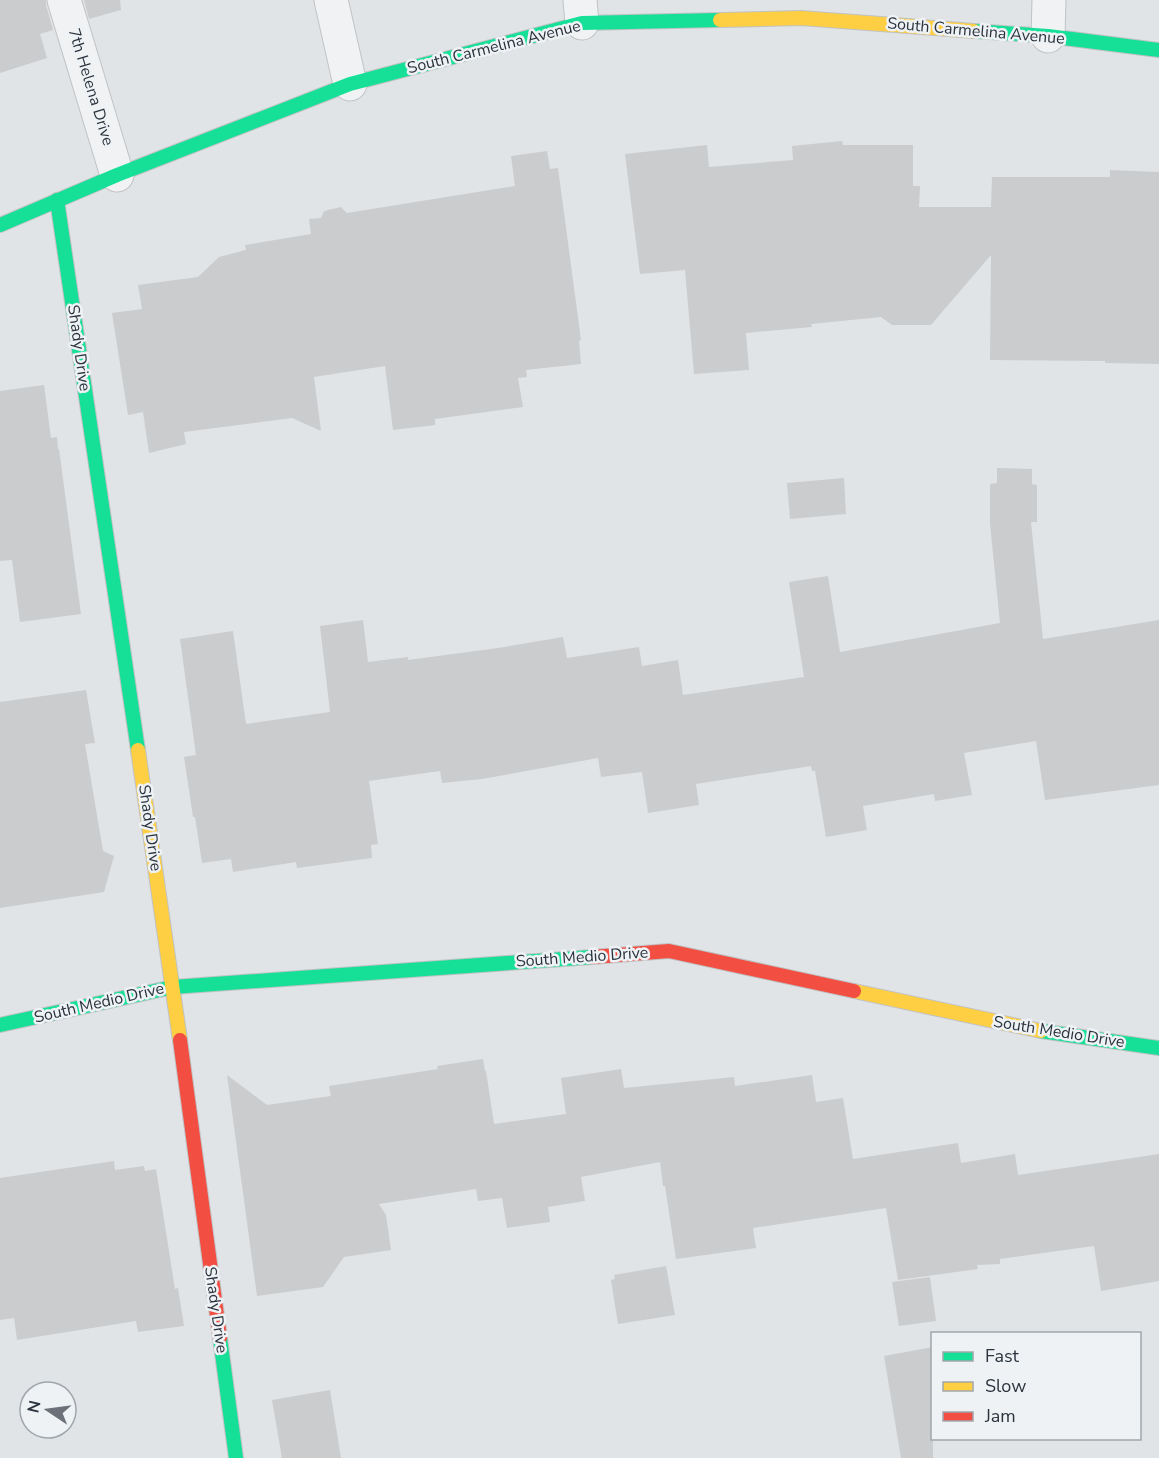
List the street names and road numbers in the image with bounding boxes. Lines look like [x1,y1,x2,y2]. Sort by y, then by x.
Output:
street label: South Carmelina Avenue [886,12,1066,50]
street label: South Carmelina Avenue [405,15,583,79]
street label: 7th Helena Drive [63,26,119,148]
street label: Shady Drive [62,303,96,393]
street label: Shady Drive [133,783,167,873]
street label: South Medio Drive [515,941,649,973]
street label: South Medio Drive [32,977,166,1029]
street label: South Medio Drive [992,1011,1126,1053]
street label: Shady Drive [199,1265,233,1355]

